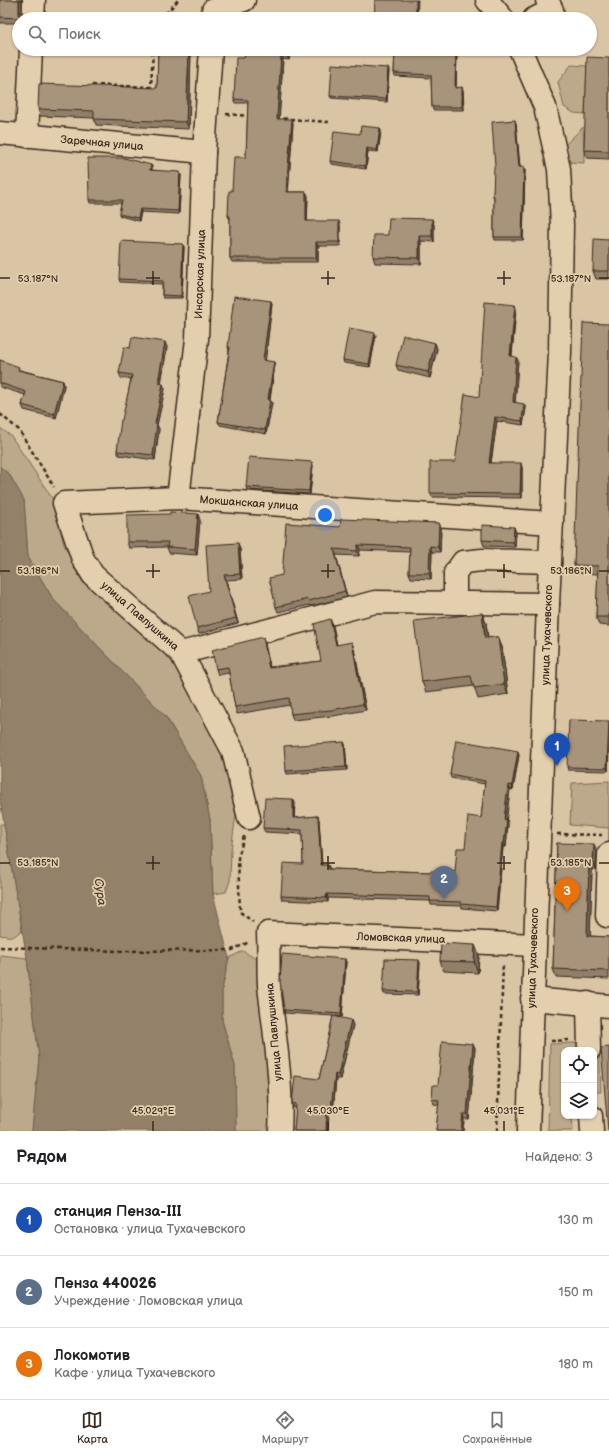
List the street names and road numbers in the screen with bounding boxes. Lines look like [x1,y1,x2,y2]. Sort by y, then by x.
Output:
street label: Заречная улица [60,133,144,153]
street label: Инсарская улица [192,229,208,319]
street label: Мокшанская улица [199,493,299,513]
street label: улица Павлушкина [99,579,182,654]
street label: улица Тухачевского [539,584,555,685]
street label: улица Тухачевского [525,907,541,1008]
street label: Ломовская улица [356,930,446,946]
street label: улица Павлушкина [263,982,285,1082]

